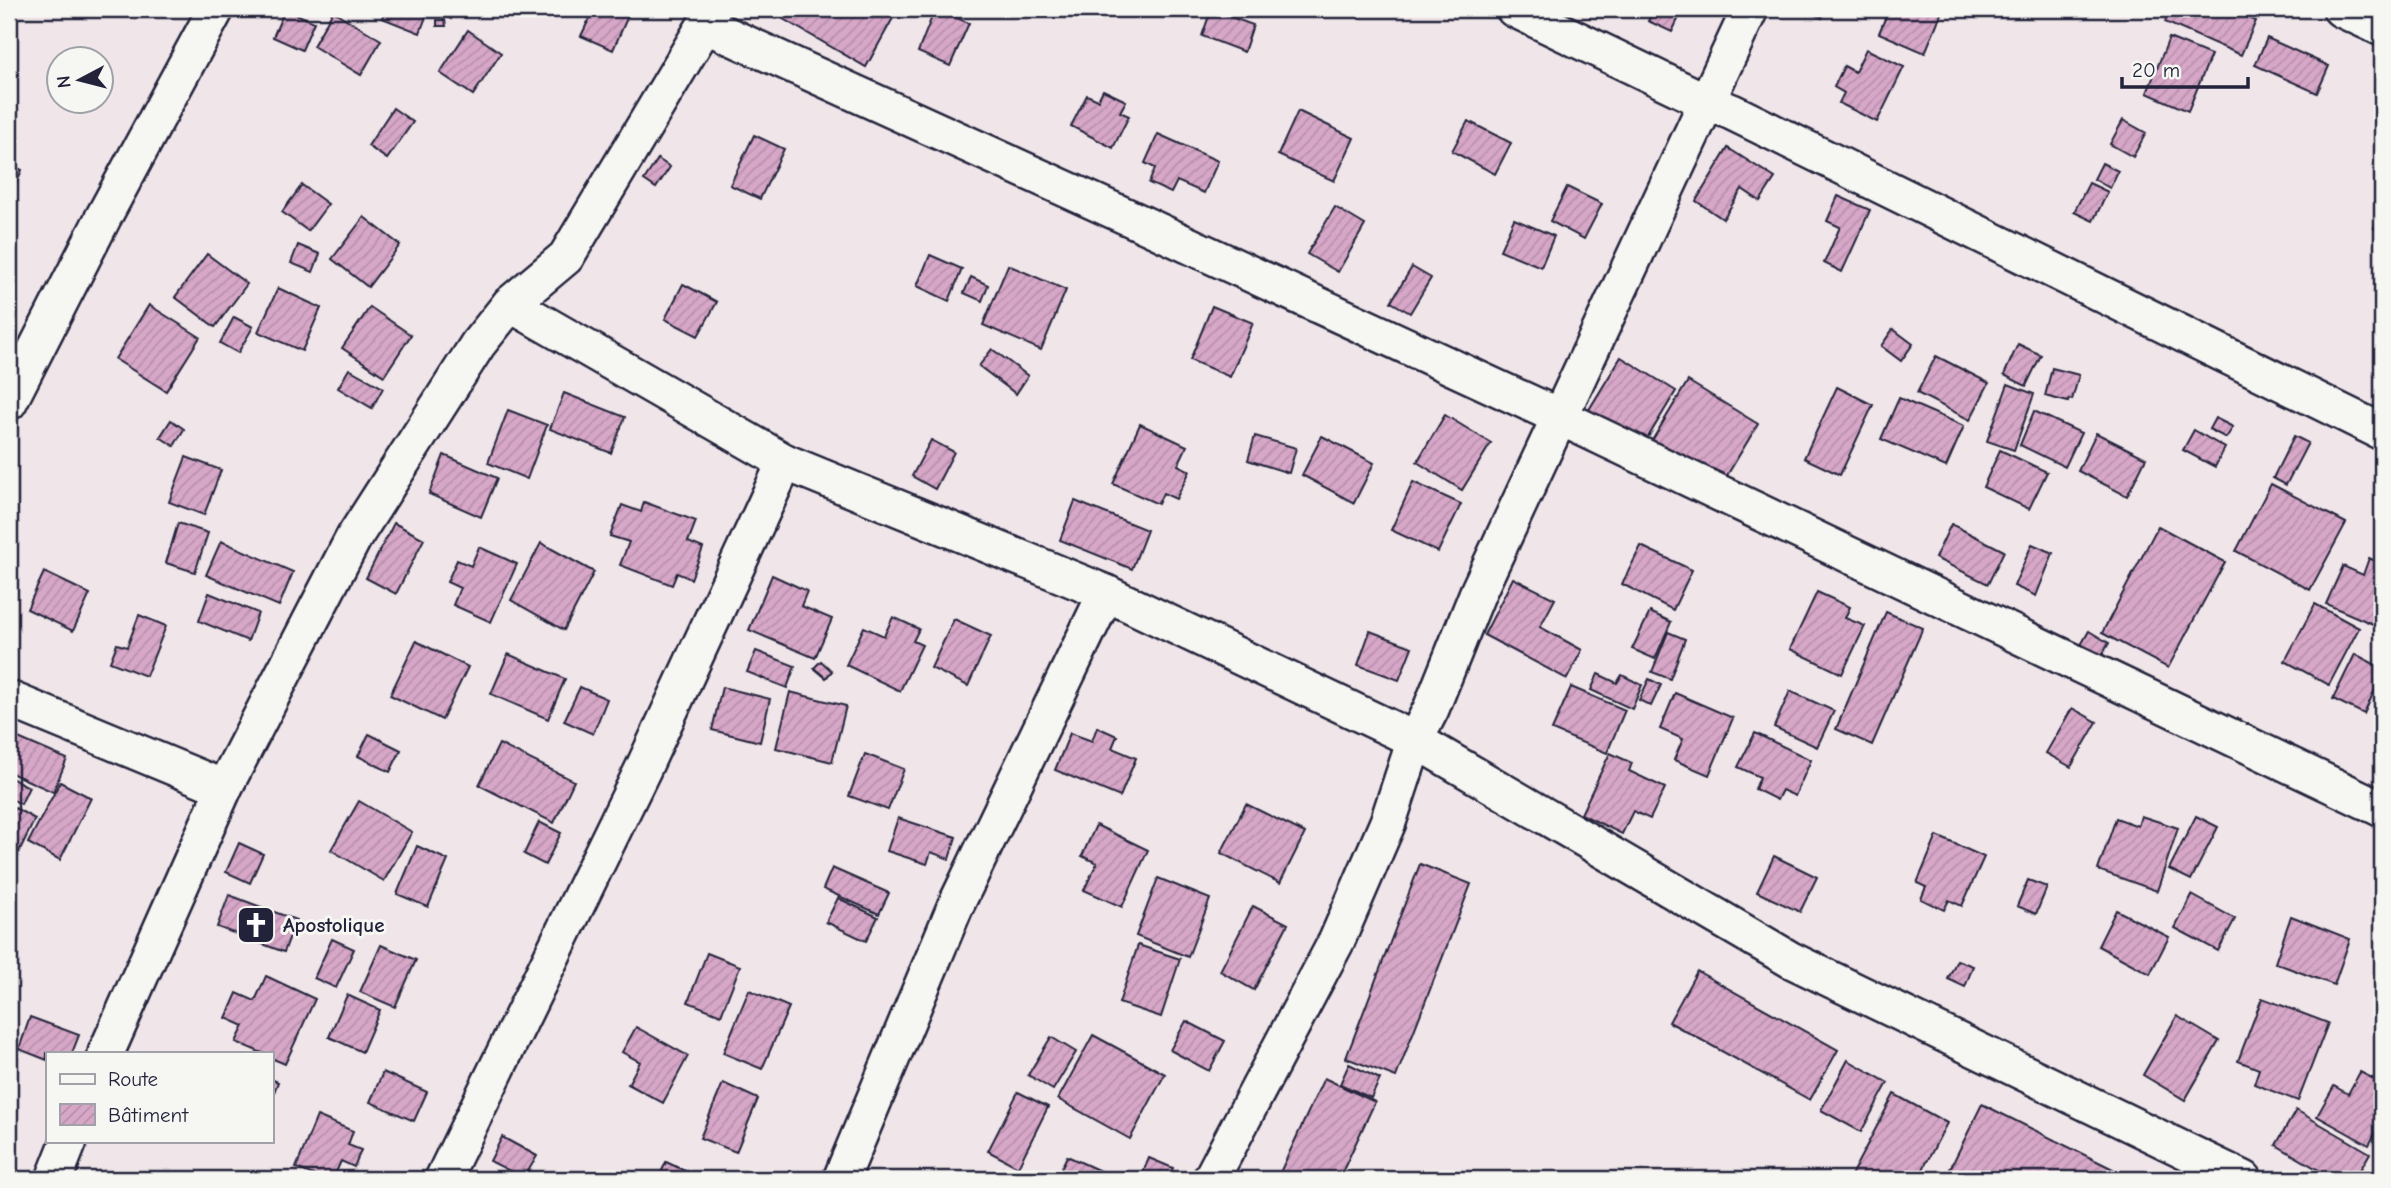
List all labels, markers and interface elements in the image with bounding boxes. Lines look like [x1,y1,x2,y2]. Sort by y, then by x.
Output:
north arrow [46,46,116,116]
scale bar [2122,46,2248,90]
text: 20 m [2132,58,2180,82]
text: N [52,74,76,89]
church icon: Apostolique [235,904,277,946]
place label: Apostolique [283,913,385,937]
legend [46,1052,273,1142]
text: Route [108,1067,158,1091]
text: Bâtiment [108,1103,189,1127]

